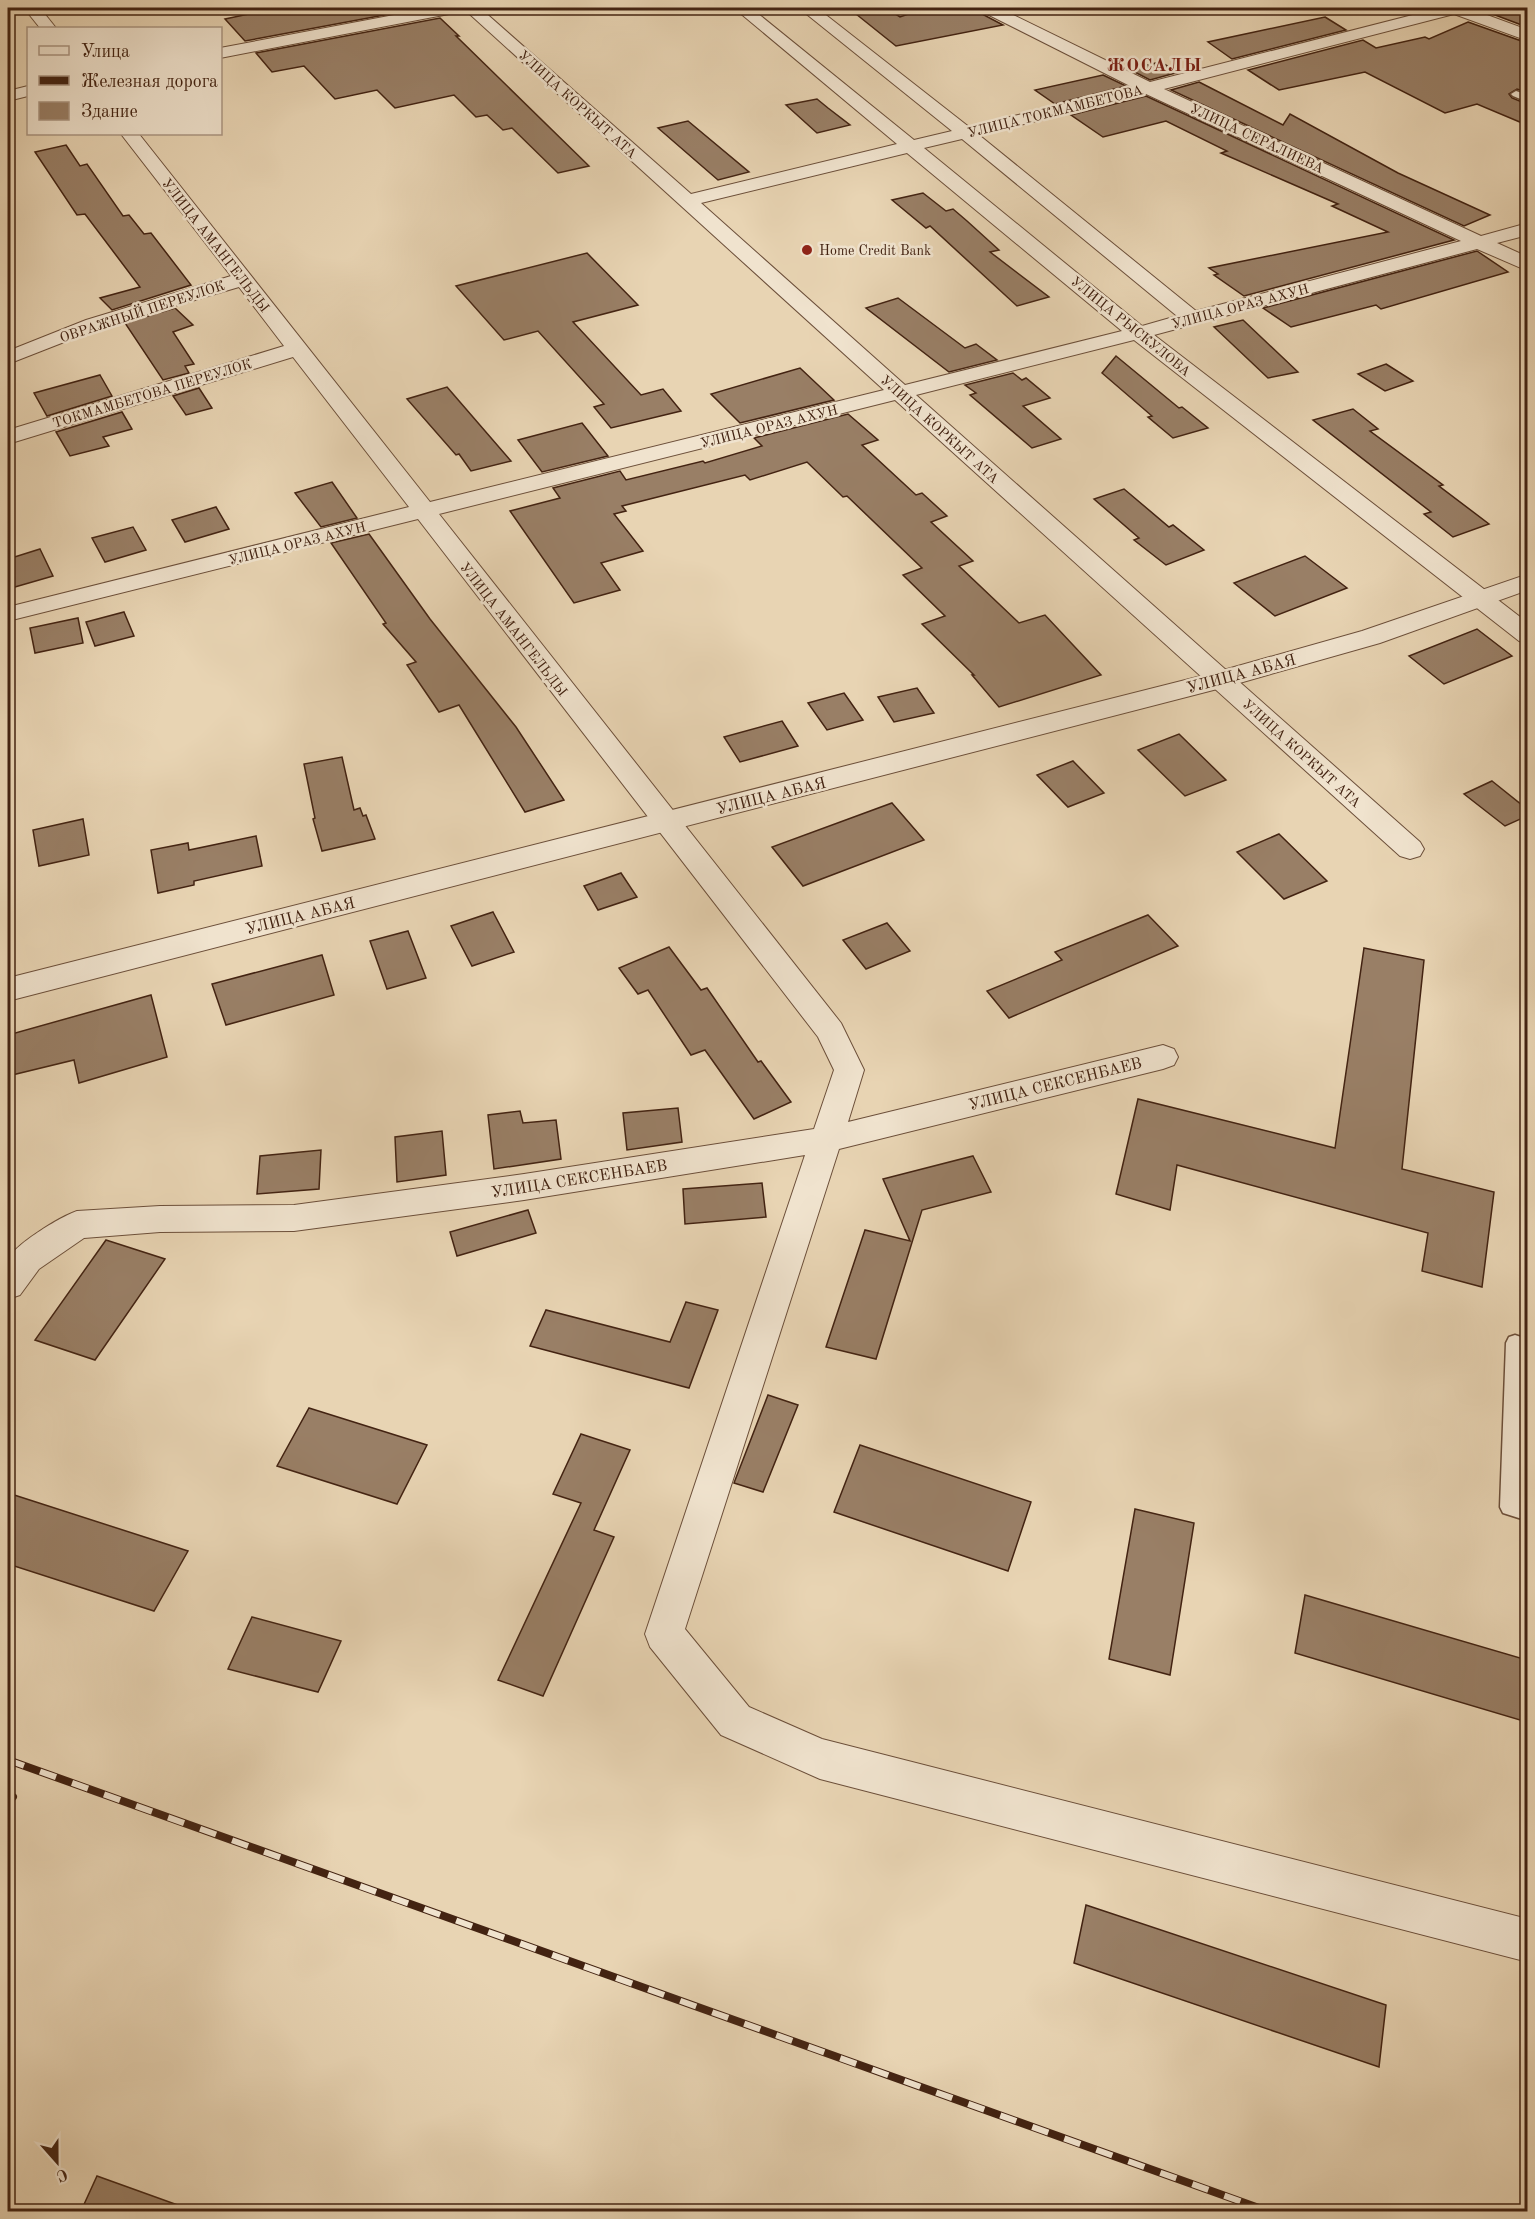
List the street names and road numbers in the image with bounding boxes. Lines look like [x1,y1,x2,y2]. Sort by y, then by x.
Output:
street label: УЛИЦА КОРКЫТ АТА [516,48,639,162]
street label: УЛИЦА ТОКМАМБЕТОВА [966,83,1145,141]
street label: УЛИЦА СЕРАЛИЕВА [1187,102,1326,176]
street label: УЛИЦА АМАНГЕЛЬДЫ [159,176,272,315]
street label: УЛИЦА РЫСКУЛОВА [1068,274,1193,380]
street label: ОВРАЖНЫЙ ПЕРЕУЛОК [57,275,227,345]
street label: УЛИЦА ОРАЗ АХУН [1170,282,1310,332]
street label: ТОКМАМБЕТОВА ПЕРЕУЛОК [51,357,254,431]
street label: УЛИЦА КОРКЫТ АТА [878,373,1001,487]
street label: УЛИЦА ОРАЗ АХУН [699,403,840,451]
street label: УЛИЦА ОРАЗ АХУН [227,520,368,568]
street label: УЛИЦА АМАНГЕЛЬДЫ [457,560,570,699]
street label: УЛИЦА АБАЯ [1185,653,1298,697]
street label: УЛИЦА КОРКЫТ АТА [1240,697,1363,811]
street label: УЛИЦА АБАЯ [715,776,828,818]
street label: УЛИЦА АБАЯ [244,896,357,938]
street label: УЛИЦА СЕКСЕНБАЕВ [967,1056,1144,1114]
street label: УЛИЦА СЕКСЕНБАЕВ [490,1158,668,1202]

